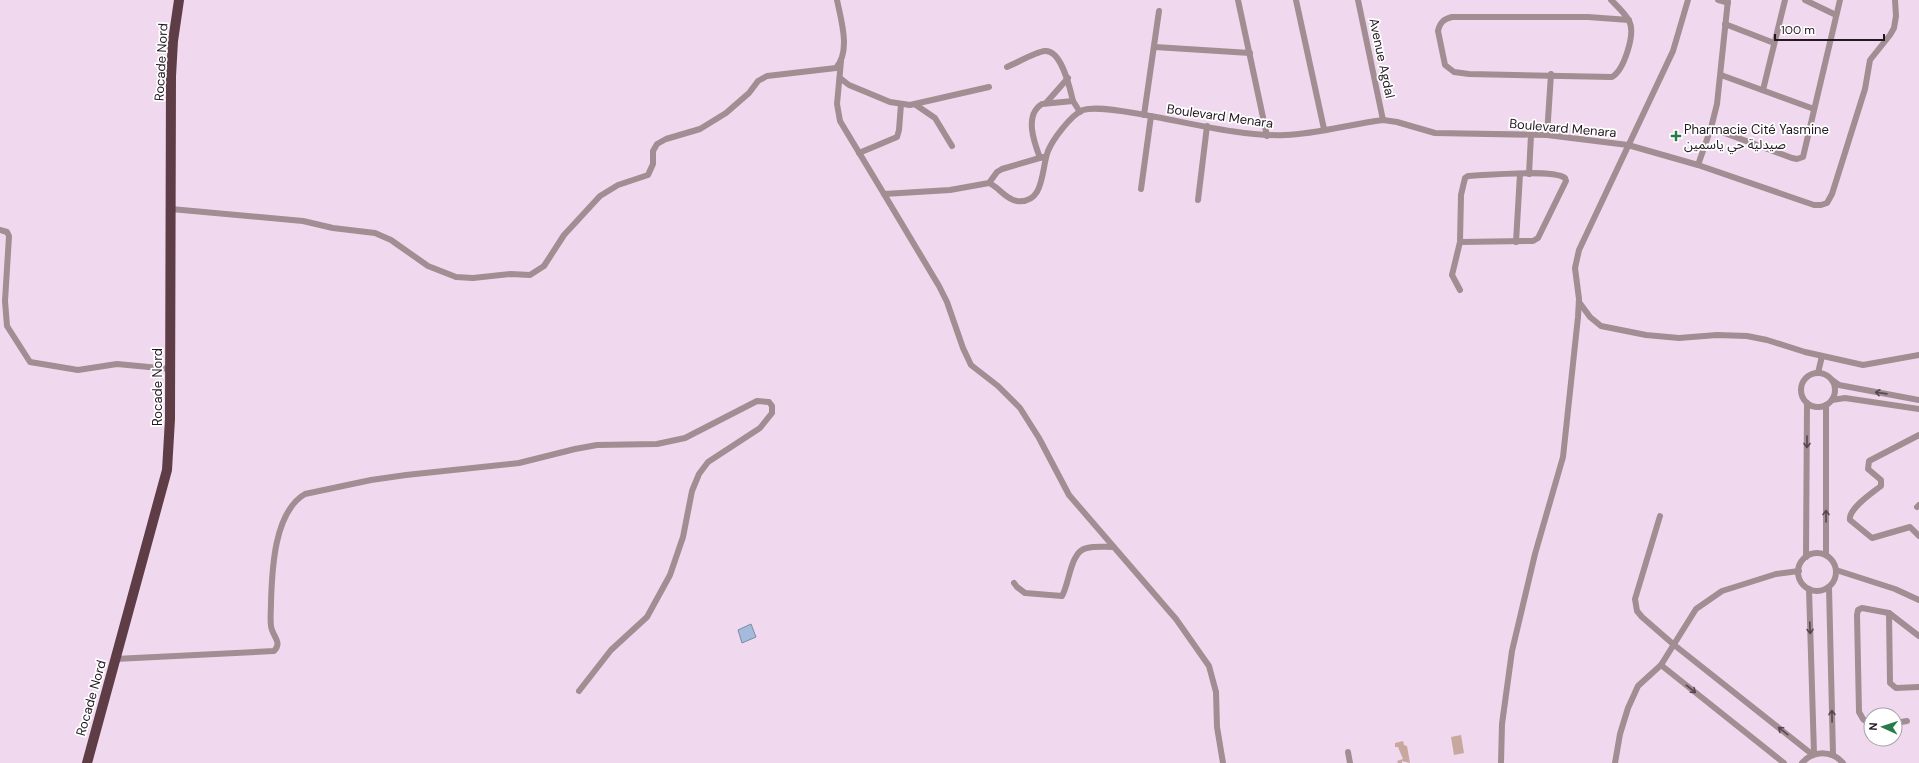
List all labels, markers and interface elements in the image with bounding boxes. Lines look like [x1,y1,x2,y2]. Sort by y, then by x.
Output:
street label: Avenue Agdal [1365,16,1399,100]
scale bar [1775,16,1884,42]
text: 100 m [1781,22,1815,38]
street label: Rocade Nord [150,23,172,101]
street label: Boulevard Menara [1166,100,1274,132]
street label: Boulevard Menara [1509,115,1617,141]
place label: Pharmacie Cité Yasmine صيدلية حي ياسمين [1684,121,1829,155]
marker: Pharmacie Cité Yasmine صيدلية حي ياسمين [1671,131,1681,141]
street label: Rocade Nord [149,348,166,426]
one-way arrow [1874,389,1887,397]
one-way arrow [1803,435,1811,448]
one-way arrow [1822,510,1830,523]
one-way arrow [1807,621,1814,634]
street label: Rocade Nord [72,658,110,738]
one-way arrow [1686,684,1697,693]
north arrow [1863,707,1903,747]
one-way arrow [1828,710,1836,723]
text: N [1866,722,1880,731]
one-way arrow [1777,726,1788,735]

